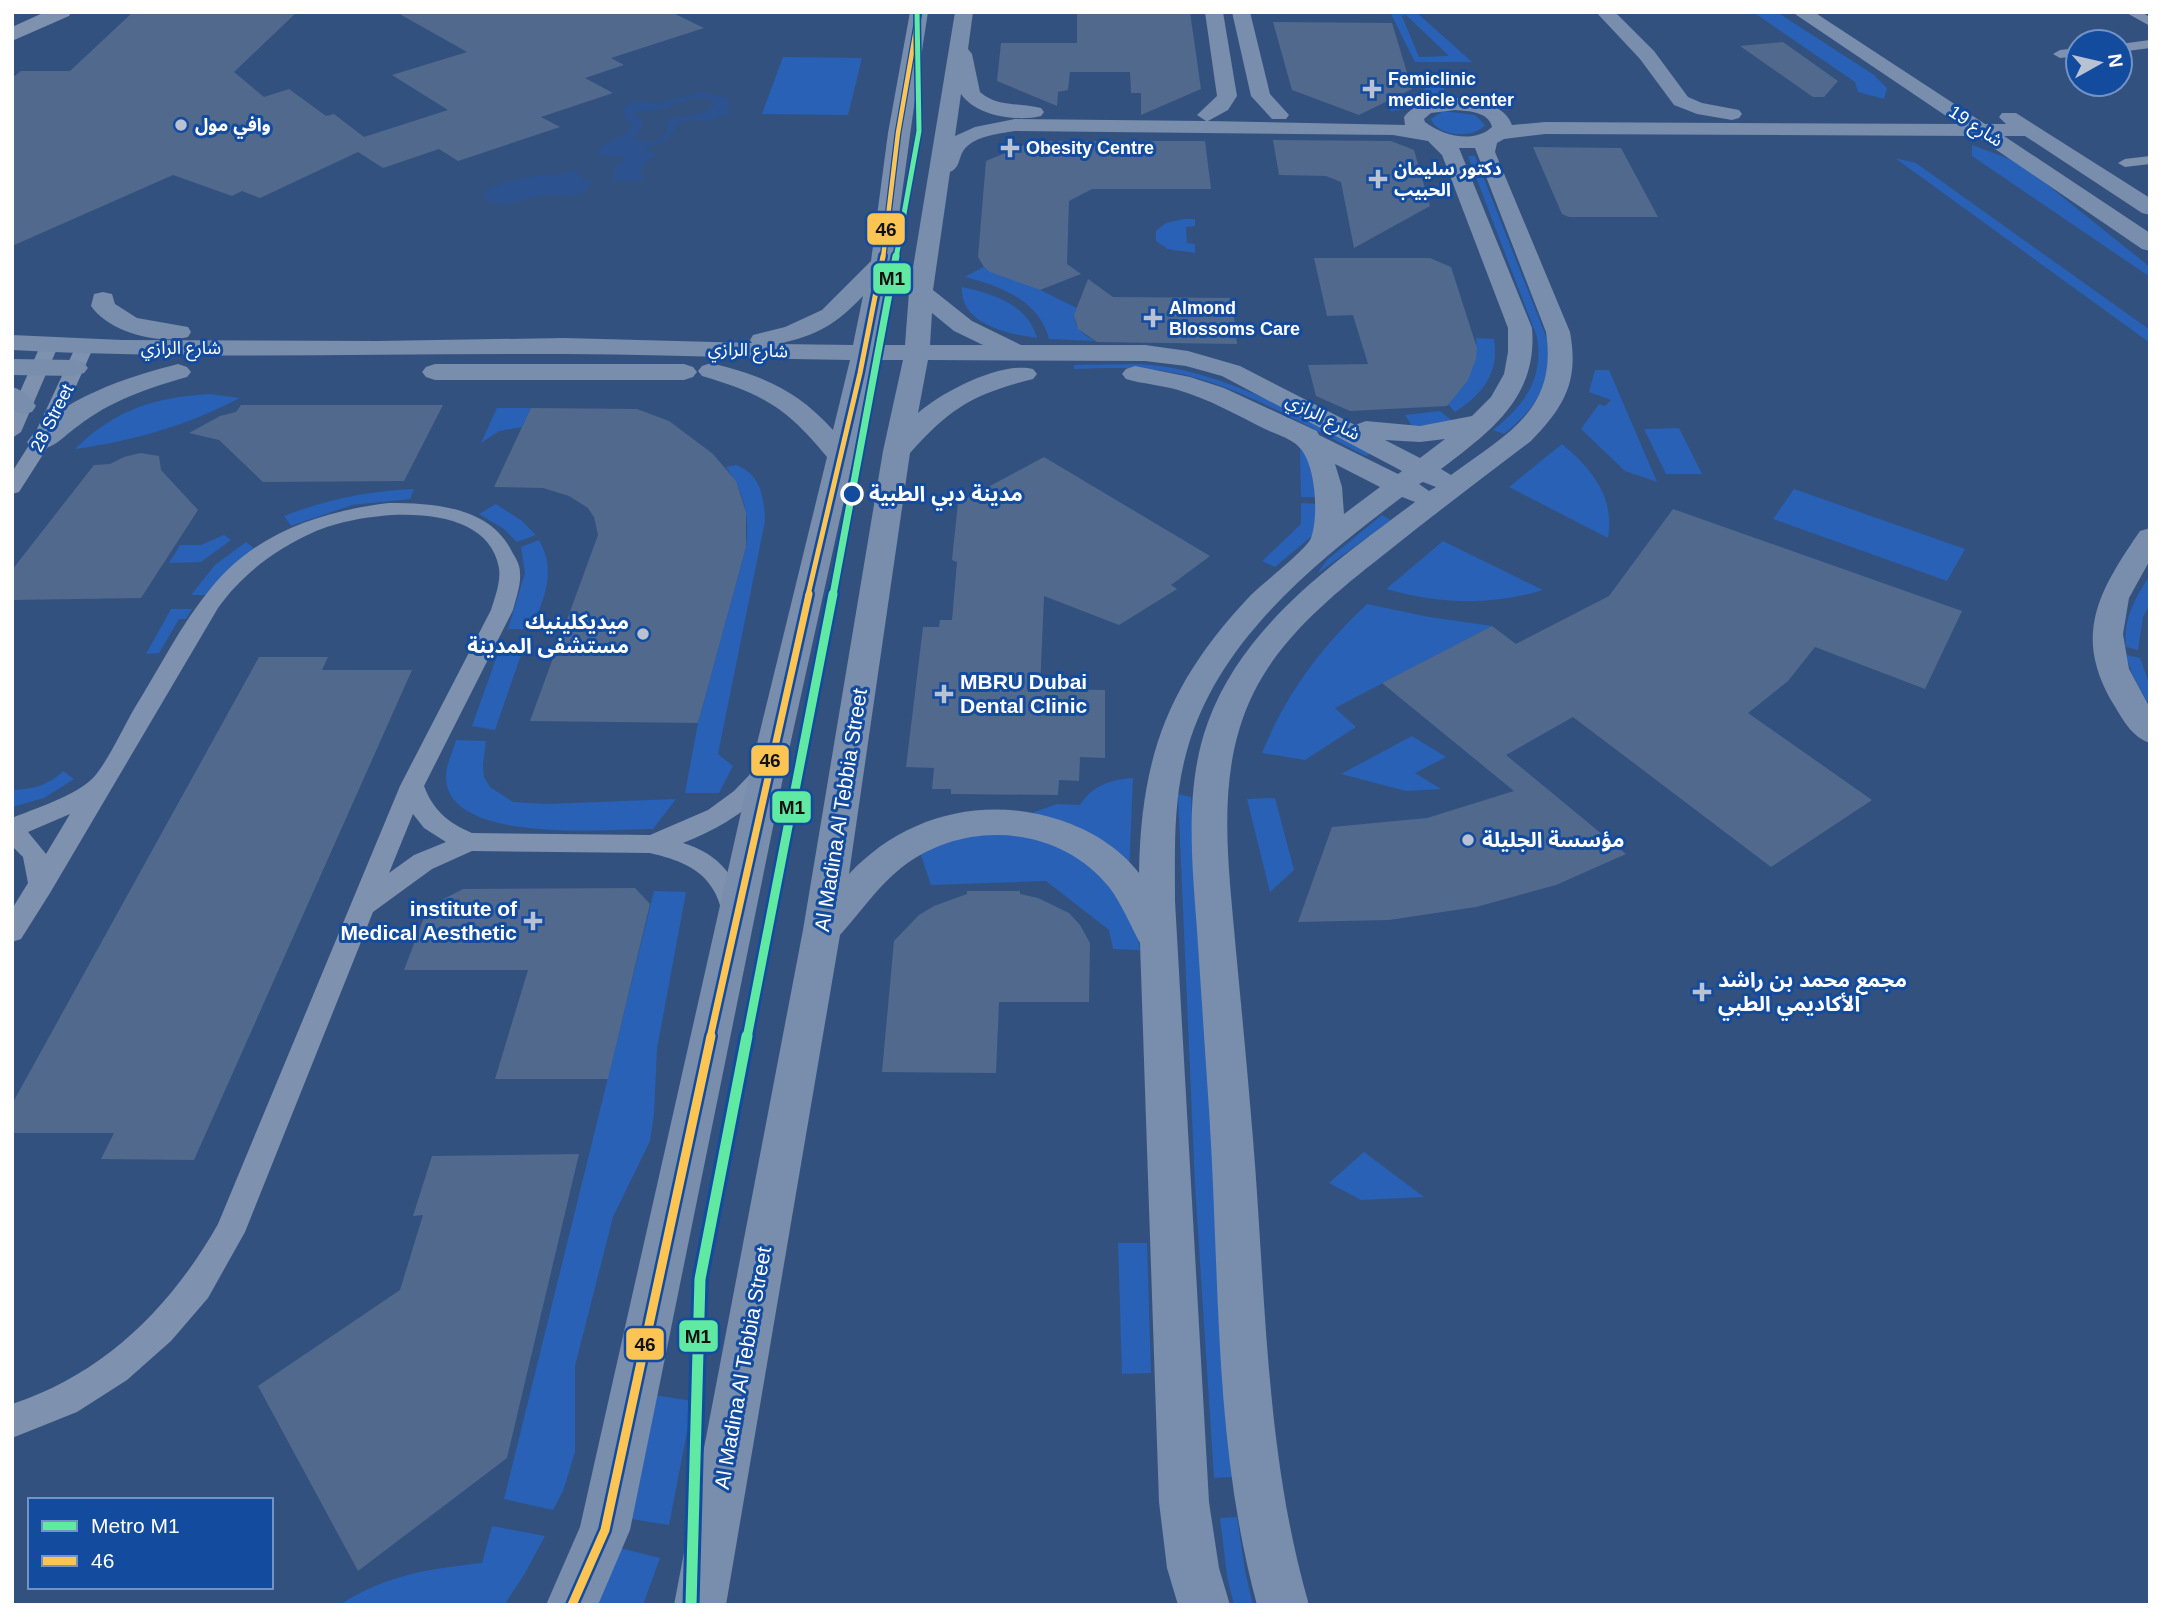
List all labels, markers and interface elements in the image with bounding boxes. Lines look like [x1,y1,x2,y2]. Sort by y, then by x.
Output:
north arrow [2064,28,2134,98]
text: N [2104,52,2127,69]
place label: Femiclinic medicle center [1388,69,1514,110]
marker: Femiclinic medicle center [1362,79,1382,99]
street label: شارع 19 [1943,101,2007,154]
place label: وافي مول [195,115,271,139]
marker: وافي مول [173,117,189,133]
marker: Obesity Centre [1000,138,1020,158]
place label: Obesity Centre [1026,138,1154,158]
place label: دكتور سليمان الحبيب [1394,159,1502,200]
marker: دكتور سليمان الحبيب [1368,169,1388,189]
line badge: 46 [866,212,906,246]
text: 46 [875,219,897,240]
line badge: M1 [872,262,912,295]
text: M1 [879,268,906,289]
place label: Almond Blossoms Care [1169,298,1300,339]
marker: Almond Blossoms Care [1143,308,1163,328]
street label: شارع الرازي [141,338,221,362]
street label: شارع الرازي [707,339,788,365]
street label: 28 Street [27,381,77,455]
street label: شارع الرازي [1281,390,1363,448]
place label: مدينة دبي الطبية [869,482,1023,511]
marker: مدينة دبي الطبية [841,483,863,505]
place label: ميديكلينيك مستشفى المدينة [467,610,629,658]
marker: ميديكلينيك مستشفى المدينة [635,626,651,642]
place label: MBRU Dubai Dental Clinic [960,670,1088,717]
marker: MBRU Dubai Dental Clinic [934,684,954,704]
street label: Al Madina Al Tebbia Street [810,687,871,933]
line badge: 46 [750,744,790,777]
text: 46 [759,750,781,771]
line badge: M1 [771,790,812,824]
text: M1 [779,797,806,818]
place label: مؤسسة الجليلة [1482,828,1625,852]
marker: مؤسسة الجليلة [1460,832,1476,848]
place label: institute of Medical Aesthetic [340,897,518,944]
marker: institute of Medical Aesthetic [523,911,543,931]
place label: مجمع محمد بن راشد الأكاديمي الطبي [1718,968,1907,1021]
marker: مجمع محمد بن راشد الأكاديمي الطبي [1692,982,1712,1002]
street label: Al Madina Al Tebbia Street [710,1245,775,1491]
line badge: M1 [678,1319,719,1353]
text: M1 [685,1326,712,1347]
line badge: 46 [625,1327,665,1361]
text: 46 [634,1334,656,1355]
legend [28,1498,273,1589]
text: Metro M1 [91,1514,180,1537]
text: 46 [91,1549,114,1572]

